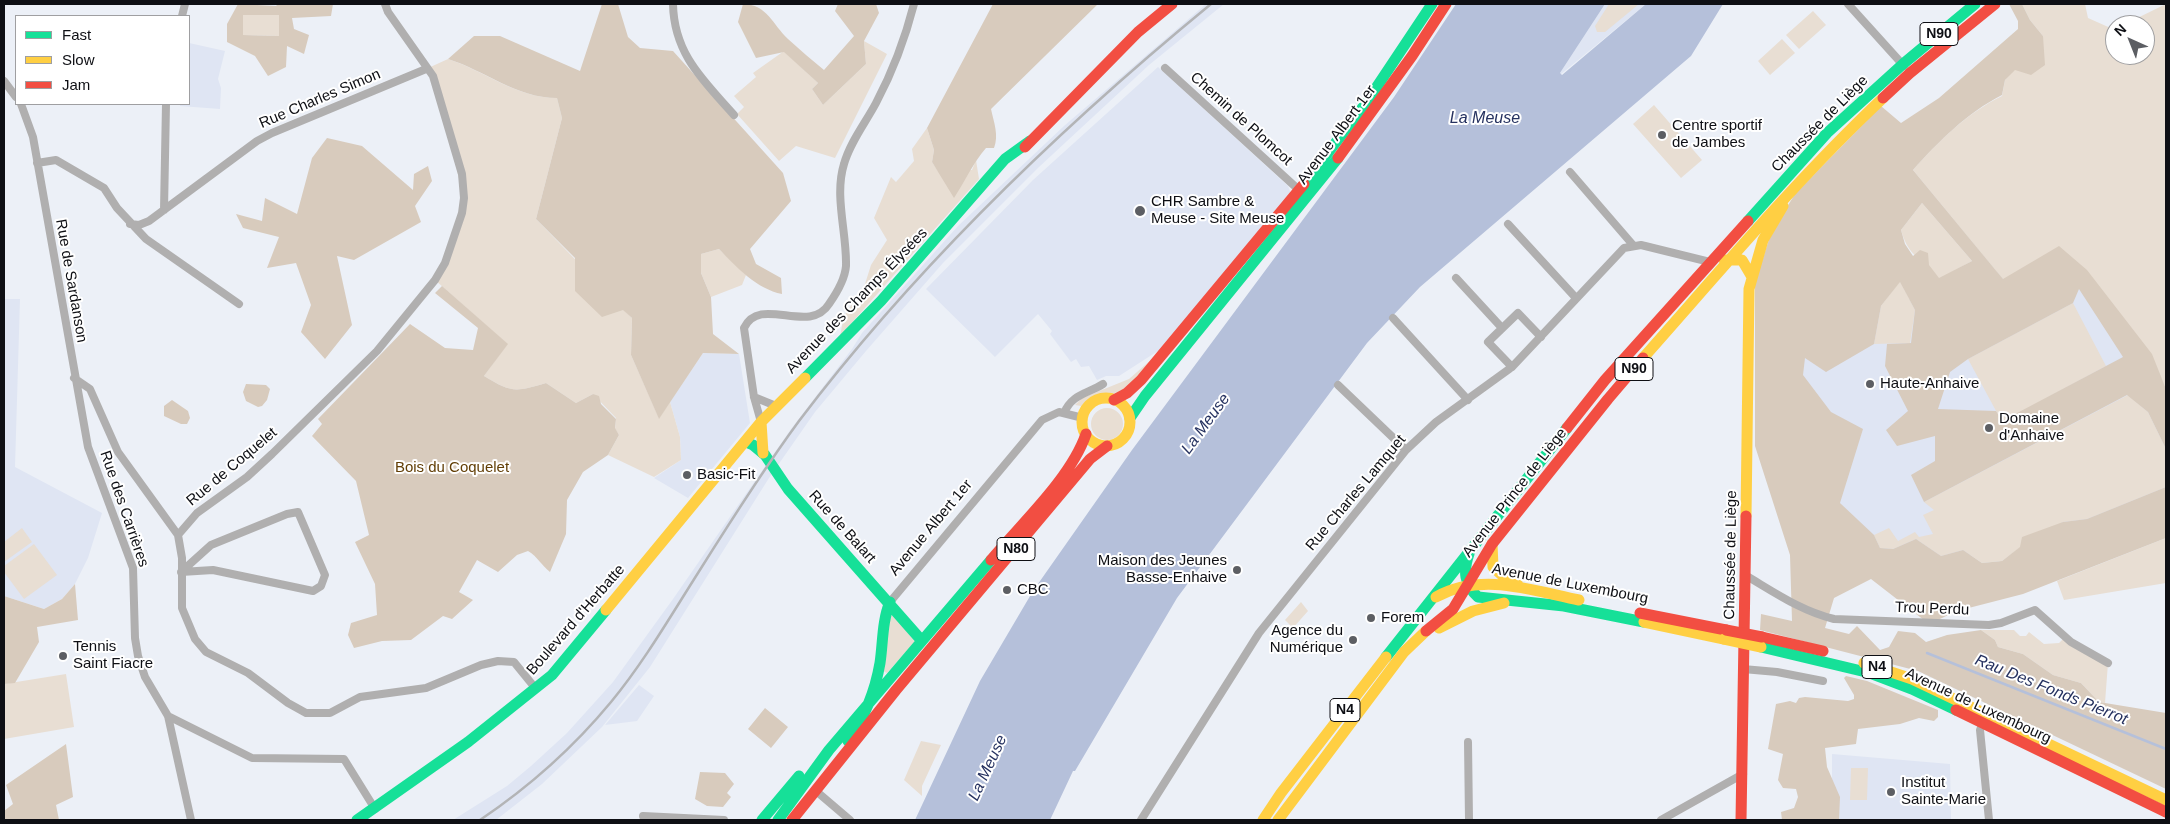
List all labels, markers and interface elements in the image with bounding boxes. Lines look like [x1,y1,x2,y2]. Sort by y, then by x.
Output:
legend [15,15,190,105]
north arrow [2105,15,2155,65]
text: N [2111,21,2129,39]
road number: N90 [1920,22,1958,46]
text: Fast [62,26,91,43]
text: Slow [62,51,95,68]
street label: Rue Charles Simon [257,65,383,133]
street label: Chemin de Plomcot [1186,69,1296,169]
street label: Chaussée de Liège [1768,72,1872,176]
text: Jam [62,76,90,93]
street label: Avenue Albert 1er [1294,82,1380,188]
water label: La Meuse [1450,109,1520,129]
place label: Centre sportif de Jambes [1672,117,1762,152]
marker: Centre sportif de Jambes [1656,129,1668,141]
place label: CHR Sambre & Meuse - Site Meuse [1151,193,1284,228]
marker: CHR Sambre & Meuse - Site Meuse [1133,204,1147,218]
street label: Rue de Sardanson [51,218,91,344]
street label: Avenue des Champs Élysées [783,224,931,378]
road number: N90 [1615,358,1653,380]
place label: Haute-Anhaive [1880,375,1979,393]
marker: Haute-Anhaive [1864,378,1876,390]
water label: La Meuse [1178,390,1234,458]
place label: Domaine d'Anhaive [1999,410,2064,445]
marker: Domaine d'Anhaive [1983,422,1995,434]
street label: Rue de Coquelet [183,424,281,510]
street label: Avenue Prince de Liège [1459,425,1571,561]
street label: Rue Charles Lamquet [1302,431,1410,555]
street label: Rue des Carrières [96,449,152,569]
park label: Bois du Coquelet [395,459,509,477]
place label: Basic-Fit [697,466,755,484]
marker: Basic-Fit [681,469,693,481]
street label: Avenue Albert 1er [886,476,976,580]
street label: Rue de Balart [805,487,879,567]
street label: Chaussée de Liège [1721,490,1741,620]
road number: N80 [997,538,1035,560]
place label: Maison des Jeunes Basse-Enhaive [1098,552,1227,587]
street label: Avenue de Luxembourg [1490,560,1650,608]
street label: Boulevard d'Herbatte [523,561,629,679]
marker: Maison des Jeunes Basse-Enhaive [1231,564,1243,576]
place label: CBC [1017,581,1049,599]
marker: CBC [1001,584,1013,596]
street label: Trou Perdu [1894,599,1970,619]
place label: Forem [1381,609,1424,627]
marker: Forem [1365,612,1377,624]
place label: Agence du Numérique [1270,622,1343,657]
marker: Agence du Numérique [1347,634,1359,646]
place label: Tennis Saint Fiacre [73,638,153,673]
marker: Tennis Saint Fiacre [57,650,69,662]
water label: Rau Des Fonds Pierrot [1972,651,2130,729]
road number: N4 [1862,656,1892,679]
street label: Avenue de Luxembourg [1902,664,2054,748]
road number: N4 [1330,698,1360,722]
water label: La Meuse [964,732,1012,804]
place label: Institut Sainte-Marie [1901,774,1986,809]
marker: Institut Sainte-Marie [1885,786,1897,798]

